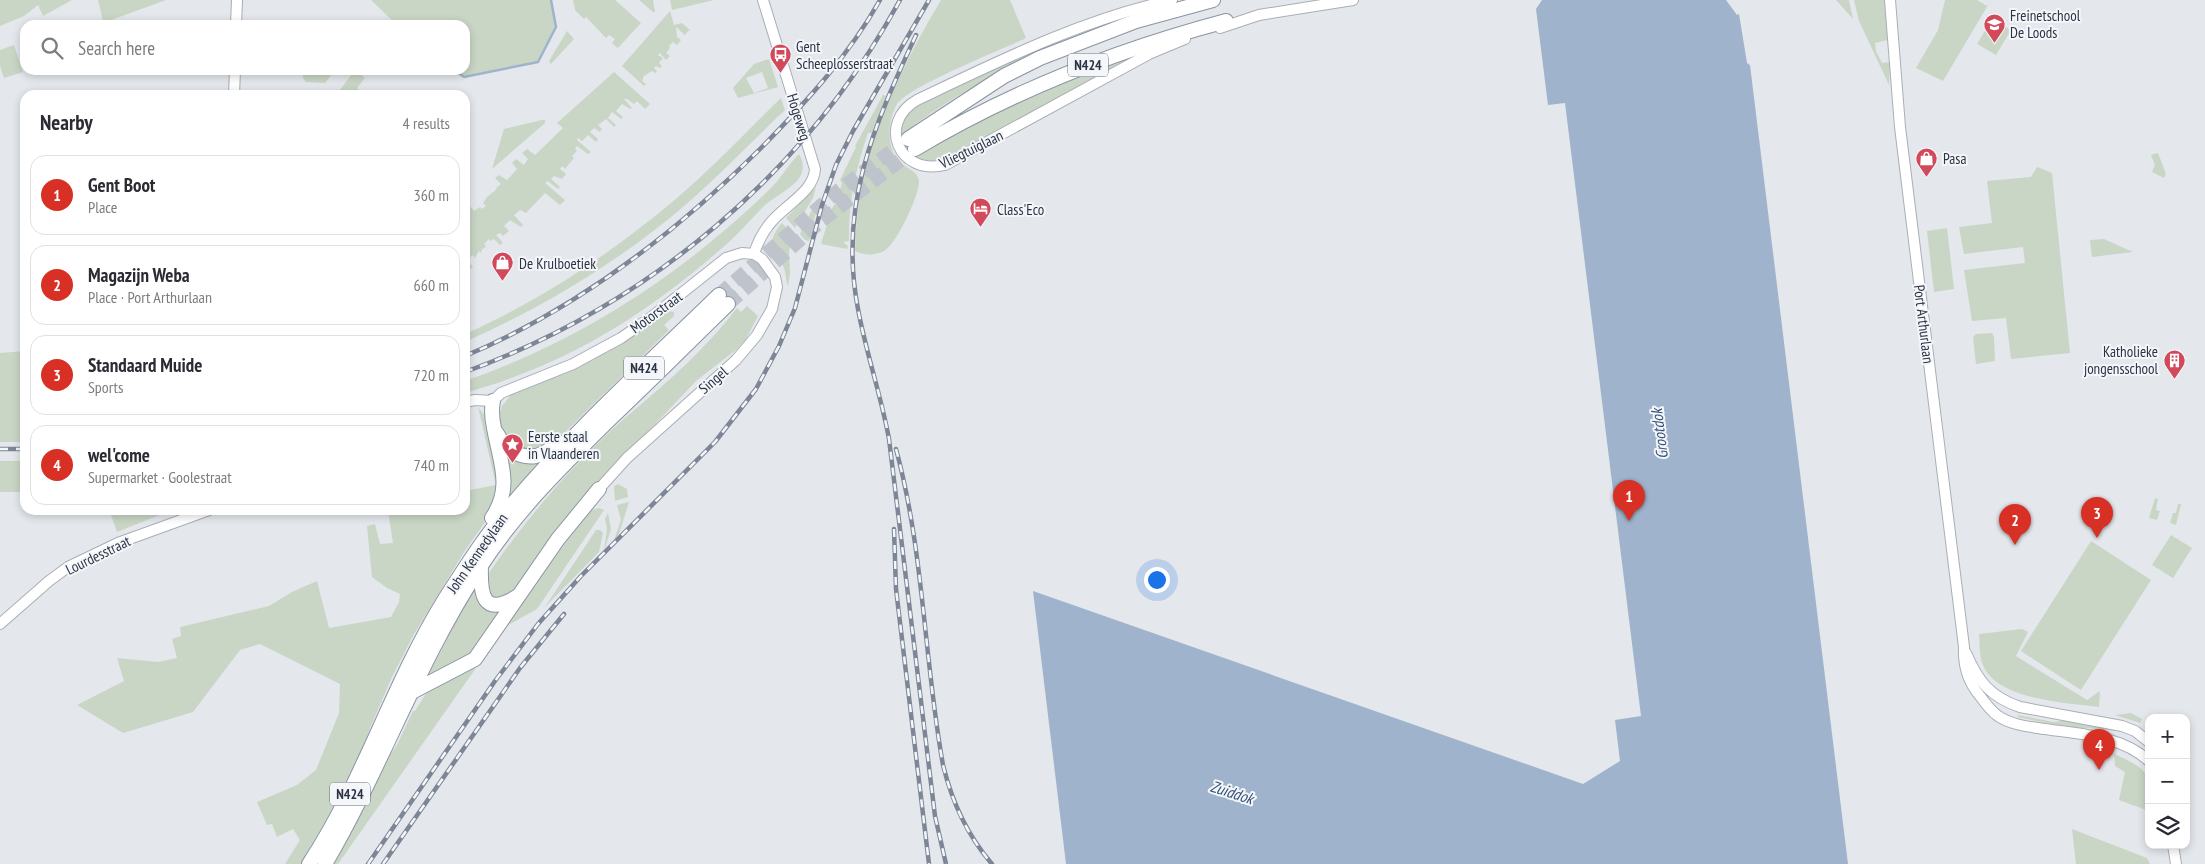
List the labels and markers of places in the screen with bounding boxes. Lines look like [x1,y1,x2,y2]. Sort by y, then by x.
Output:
place label: Freinetschool De Loods [2010,6,2081,42]
school or university icon: Freinetschool De Loods [1982,12,2006,43]
place label: Gent Scheeplosserstraat [796,37,893,73]
bus stop icon: Gent Scheeplosserstraat [768,43,792,74]
shop icon: Pasa [1915,146,1939,177]
place label: Pasa [1943,149,1966,168]
hotel icon: Class'Eco [969,197,993,228]
place label: Class'Eco [997,200,1044,219]
shop icon: De Krulboetiek [491,251,515,282]
place label: De Krulboetiek [519,254,596,273]
place label: Katholieke jongensschool [2084,342,2158,378]
building icon: Katholieke jongensschool [2162,348,2186,379]
place label: Eerste staal in Vlaanderen [528,427,599,463]
place icon: Eerste staal in Vlaanderen [500,433,524,464]
pin: 1 [1613,480,1645,521]
pin: 3 [2081,497,2113,538]
pin: 2 [1999,504,2031,545]
pin: 4 [2083,729,2115,770]

